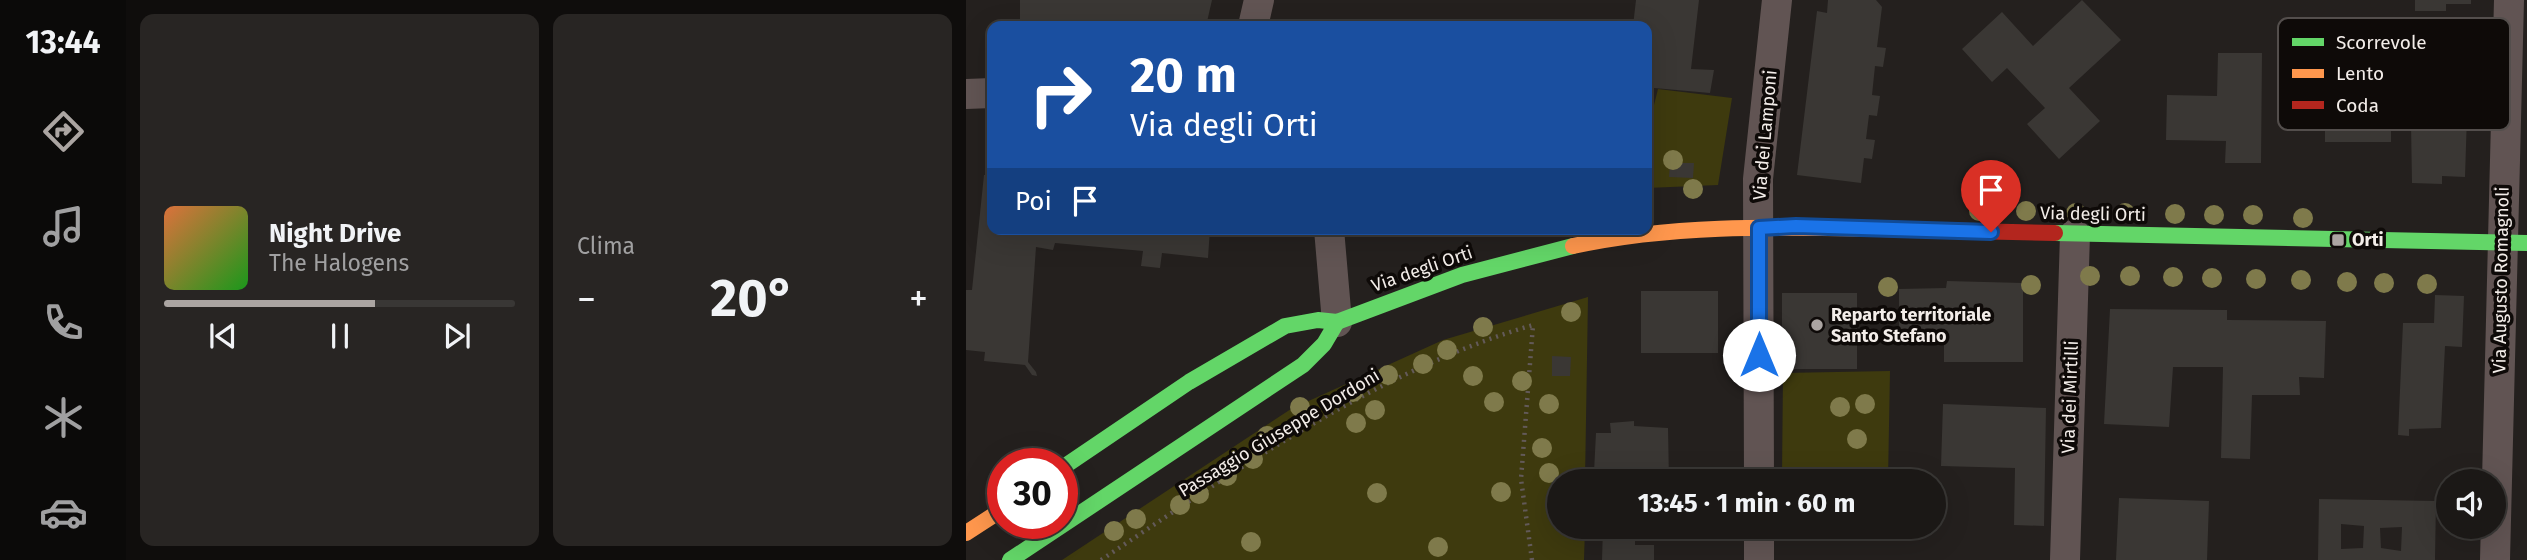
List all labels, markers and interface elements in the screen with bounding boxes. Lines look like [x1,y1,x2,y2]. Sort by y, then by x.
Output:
legend [2278,18,2510,130]
text: 13:44 [25,23,101,61]
text: Scorrevole [2336,31,2427,54]
text: 20 m [1130,46,1237,105]
icon: right [1015,49,1106,140]
text: Lento [2336,62,2384,85]
street label: Via dei Lamponi [1748,69,1782,201]
text: Coda [2336,94,2379,117]
text: Via degli Orti [1130,106,1318,144]
icon: directions [39,107,88,156]
pin [1961,160,2021,232]
icon: arrive [1972,171,2010,209]
icon: arrive [1066,182,1104,220]
text: Poi [1015,186,1052,217]
street label: Via Augusto Romagnoli [2488,186,2514,374]
icon: music [39,202,88,251]
street label: Via degli Orti [2040,202,2146,226]
text: Night Drive [269,218,401,249]
place label: Orti [2352,229,2384,251]
text: Clima [577,232,635,260]
marker: Orti [2330,232,2346,248]
street label: Via degli Orti [1368,241,1476,297]
text: The Halogens [269,249,409,277]
text: 20° [710,267,795,330]
text: − [577,276,596,322]
text: + [909,276,928,322]
icon: phone [39,298,88,347]
place label: Reparto territoriale Santo Stefano [1831,304,1991,347]
icon: previous [204,317,242,355]
icon: pause [321,317,359,355]
icon: next [438,317,476,355]
marker: Reparto territoriale Santo Stefano [1809,317,1825,333]
position arrow [1722,318,1796,392]
street label: Via dei Mirtilli [2057,340,2083,454]
street label: Passaggio Giuseppe Dordoni [1174,364,1384,502]
icon: climate [39,393,88,442]
speed limit sign: 30 [987,448,1078,539]
map controls [2436,469,2506,539]
button: sound [2436,469,2506,539]
icon: car [39,488,88,537]
text: 13:45 · 1 min · 60 m [1638,488,1855,519]

